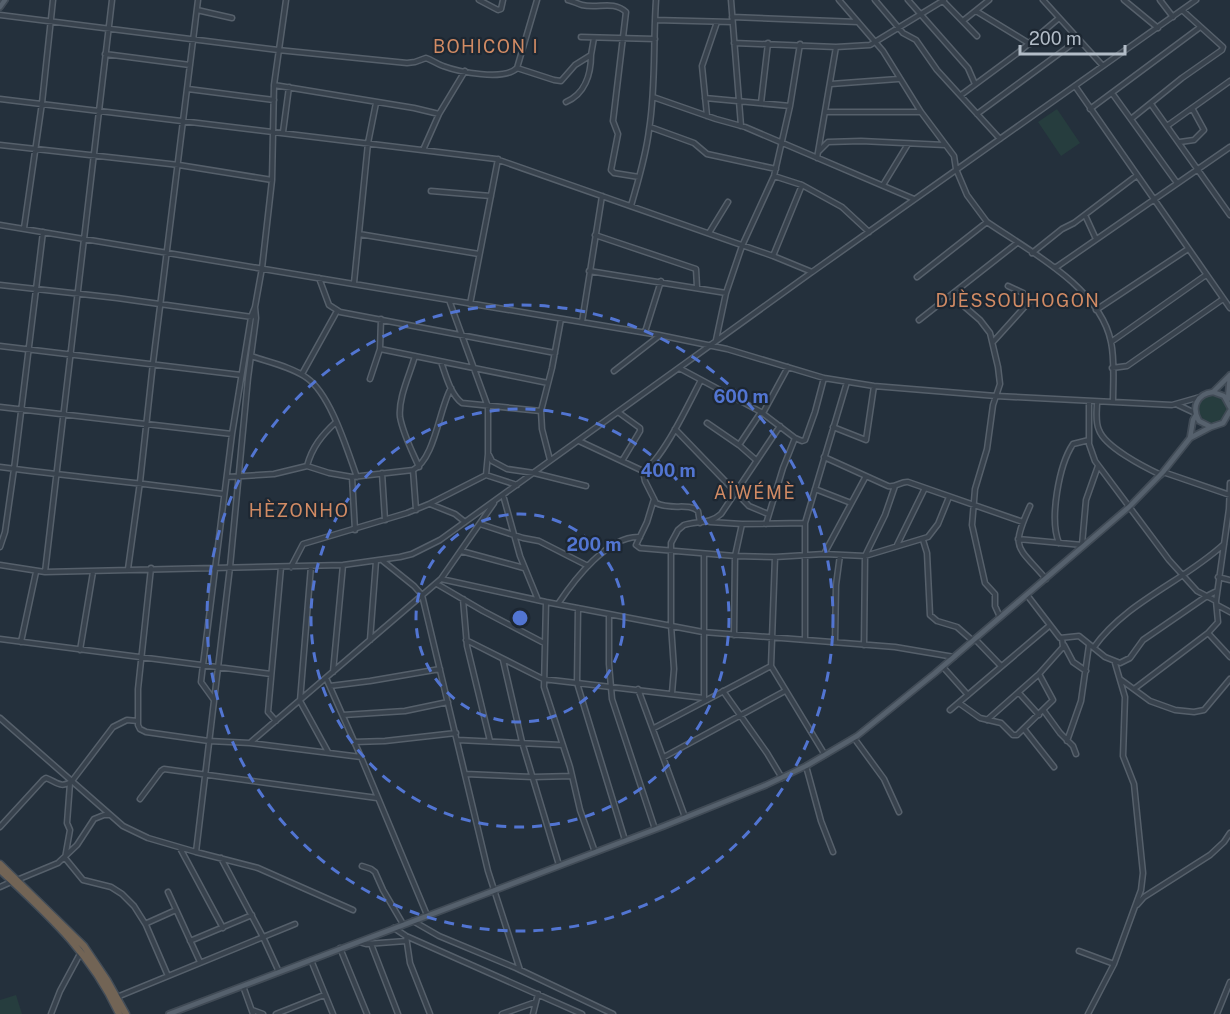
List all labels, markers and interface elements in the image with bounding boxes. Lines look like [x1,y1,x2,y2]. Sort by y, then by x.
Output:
scale bar [1020,18,1125,56]
text: 200 m [1029,28,1082,49]
district label: BOHICON I [433,36,539,57]
district label: DJÈSSOUHOGON [936,289,1100,311]
text: 600 m [713,386,769,407]
text: 400 m [640,460,696,481]
district label: AÏWÉMÈ [714,481,796,503]
district label: HÈZONHO [249,499,349,521]
text: 200 m [567,534,621,555]
centre of rings [510,608,530,628]

